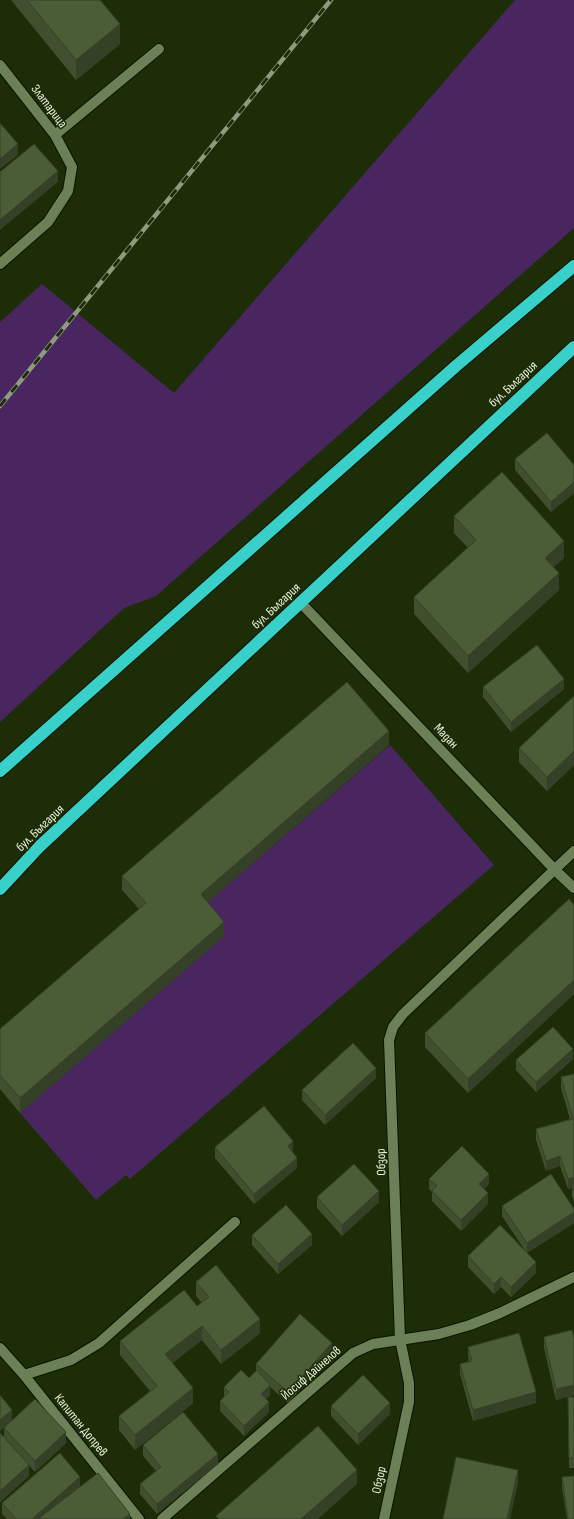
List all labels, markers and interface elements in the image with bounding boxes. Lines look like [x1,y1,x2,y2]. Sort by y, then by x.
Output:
street label: Златарица [28,81,70,131]
street label: бул. България [485,357,541,411]
street label: бул. България [248,579,304,633]
street label: Мадан [430,720,462,752]
street label: бул. България [13,801,67,855]
street label: Обзор [373,1148,389,1176]
street label: Йосиф Дайнелов [278,1343,344,1403]
street label: Капитан Допрев [51,1390,111,1460]
street label: Обзор [368,1465,390,1495]

